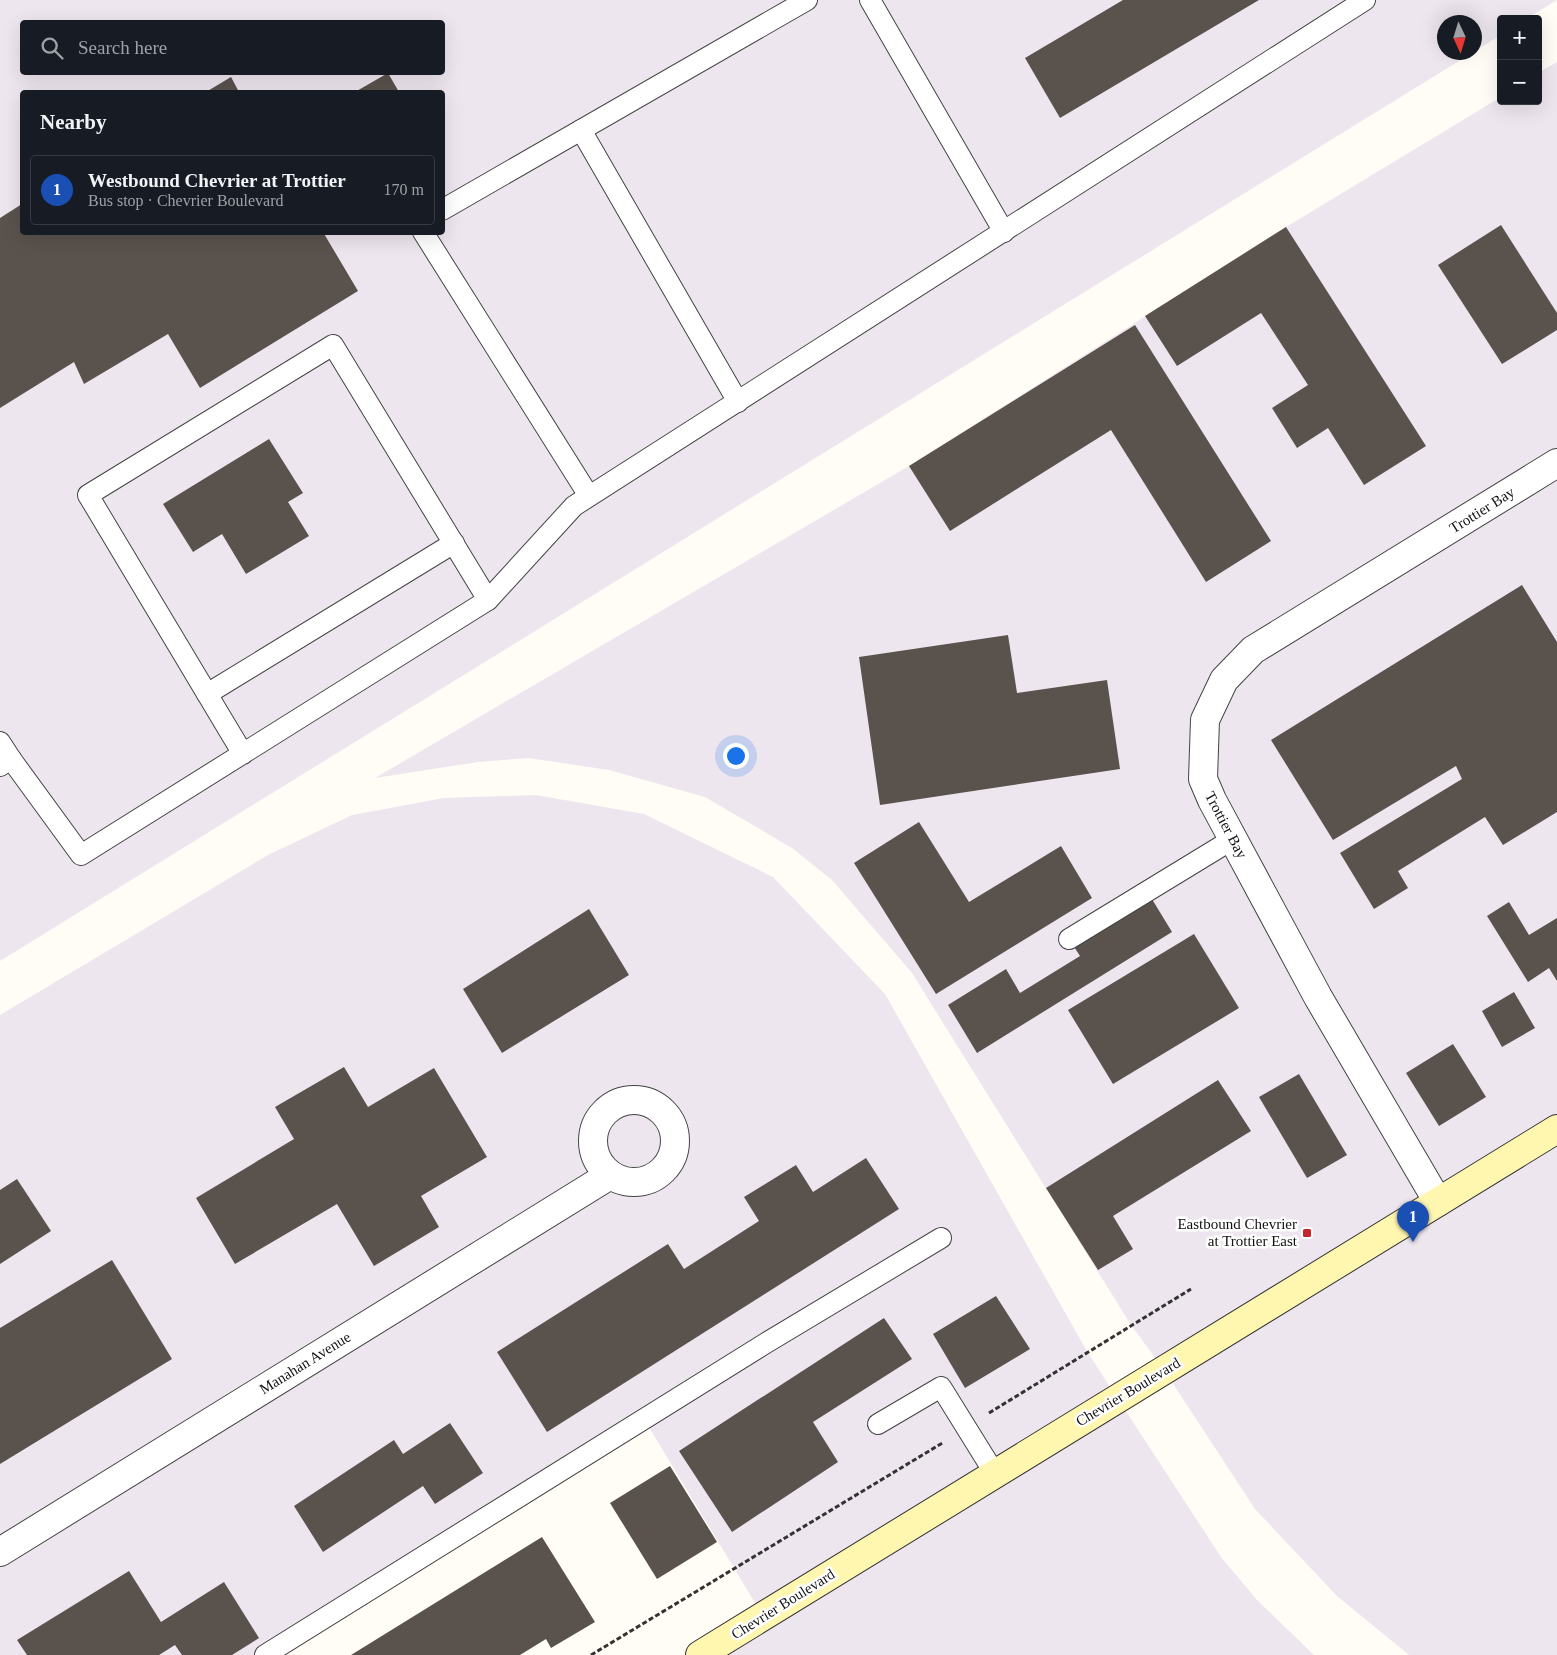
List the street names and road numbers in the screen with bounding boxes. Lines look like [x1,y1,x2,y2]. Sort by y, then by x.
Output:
street label: Trottier Bay [1447,484,1518,536]
street label: Trottier Bay [1202,789,1250,862]
street label: Manahan Avenue [257,1328,354,1397]
street label: Chevrier Boulevard [1073,1354,1183,1429]
street label: Chevrier Boulevard [728,1565,838,1642]

